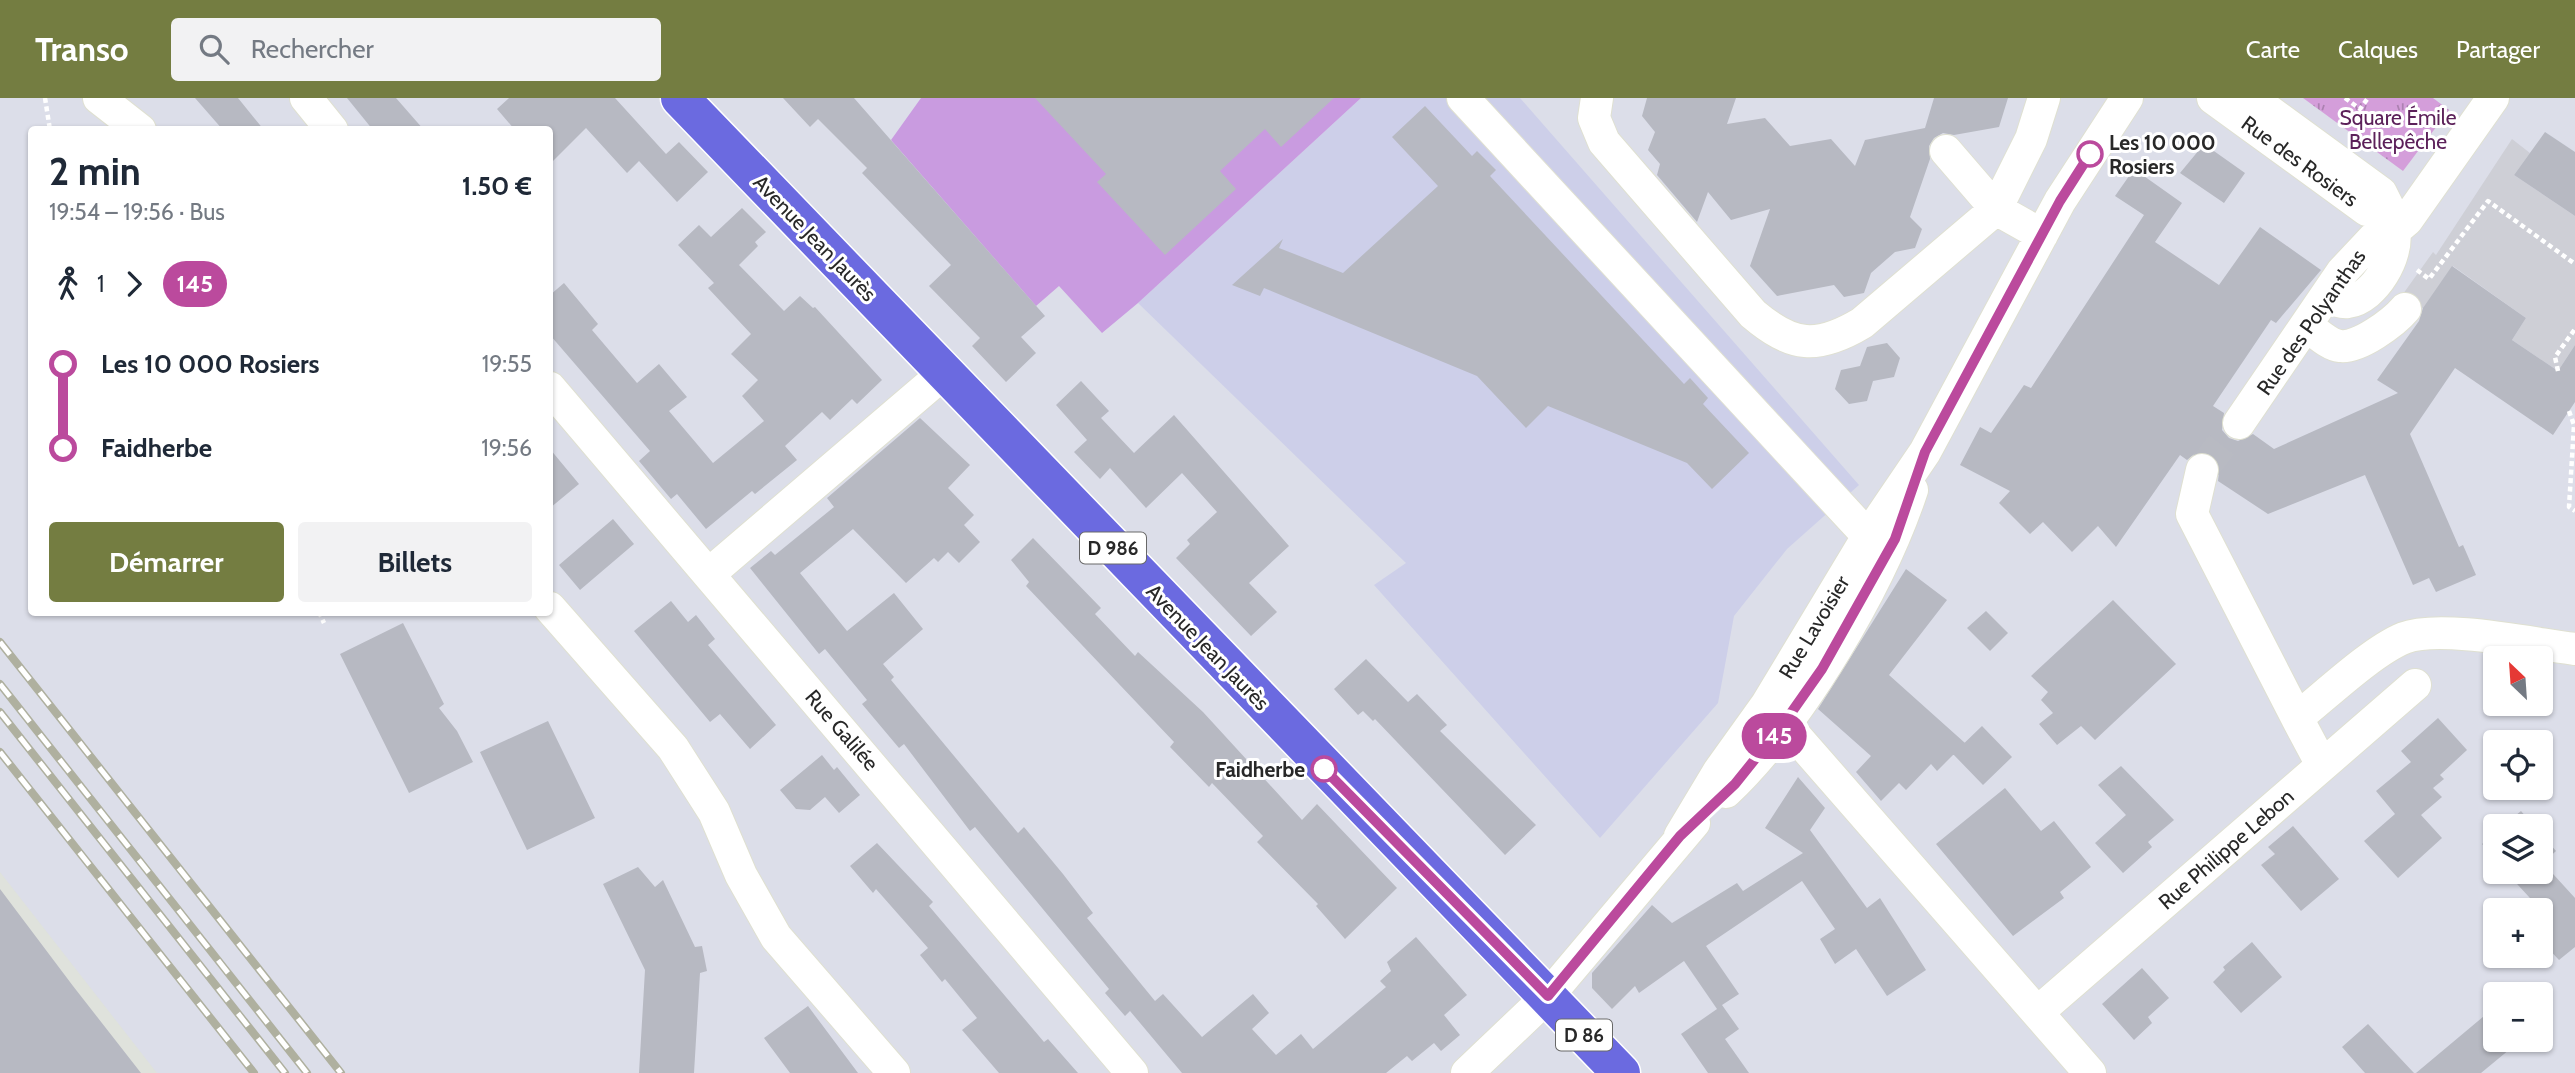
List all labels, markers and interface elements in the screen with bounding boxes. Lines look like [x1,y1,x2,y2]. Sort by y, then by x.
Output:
search box [171,18,661,81]
text: Transo [35,29,129,69]
icon: search [195,30,233,68]
text: Rechercher [251,33,374,65]
text: Carte [2246,35,2300,64]
text: Calques [2338,35,2418,64]
text: Partager [2456,35,2540,64]
park label: Square Émile Bellepêche [2340,105,2457,154]
street label: Rue des Rosiers [2237,110,2363,212]
place label: Les 10 000 Rosiers [2109,130,2216,179]
marker: Les 10 000 Rosiers [2077,141,2103,167]
text: 2 min [49,148,141,195]
text: 1.50 € [462,170,532,202]
street label: Avenue Jean Jaurès [748,170,882,307]
text: 19:54 – 19:56 · Bus [49,198,225,226]
street label: Rue des Polyanthas [2251,244,2371,400]
icon: walk [49,265,87,303]
icon: forward [115,265,153,303]
text: 145 [177,269,213,298]
text: 1 [97,270,105,298]
text: Les 10 000 Rosiers [101,348,320,380]
text: 19:55 [482,350,532,378]
text: Faidherbe [101,432,212,464]
text: 19:56 [481,434,532,462]
button: Démarrer [49,522,284,602]
button: Billets [298,522,532,602]
road number: D 986 [1080,533,1146,564]
street label: Rue Lavoisier [1773,571,1855,683]
street label: Avenue Jean Jaurès [1141,579,1275,716]
north arrow [2483,646,2553,716]
map controls [2483,646,2553,1052]
street label: Rue Galilée [800,684,884,776]
line badge: 145 [1734,713,1814,759]
text: 145 [1756,721,1792,750]
button: locate [2483,730,2553,800]
marker: Faidherbe [1311,756,1337,782]
place label: Faidherbe [1215,757,1305,782]
street label: Rue Philippe Lebon [2153,783,2299,915]
button: layers [2483,814,2553,884]
button: + [2483,898,2553,968]
button: − [2483,982,2553,1052]
road number: D 86 [1556,1020,1612,1051]

